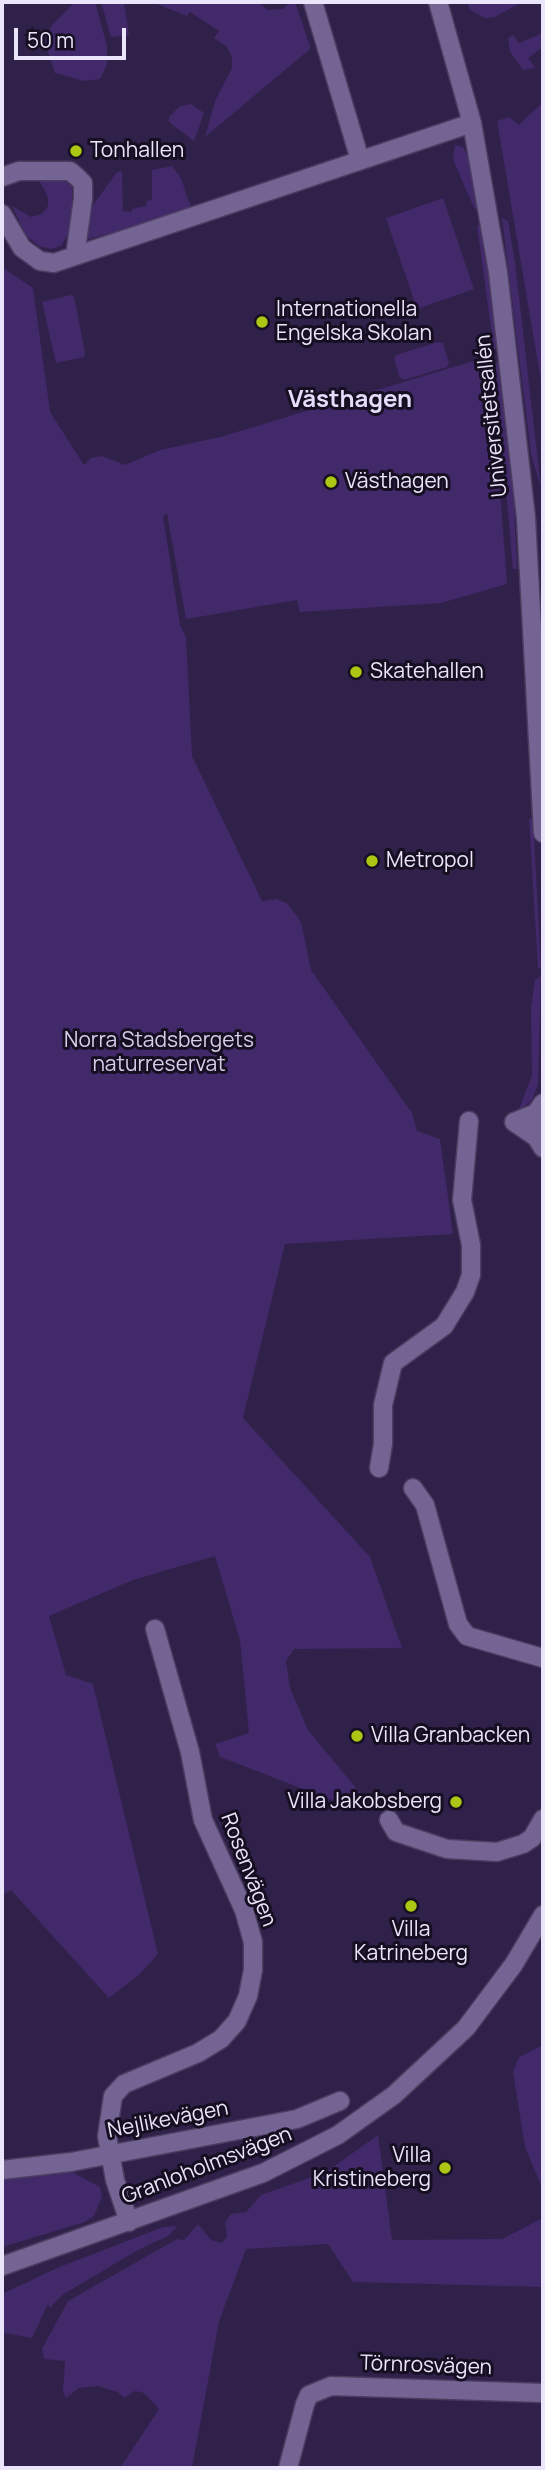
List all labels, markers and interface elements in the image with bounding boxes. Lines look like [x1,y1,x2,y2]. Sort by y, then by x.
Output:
scale bar [18,14,130,58]
text: 50 m [27,26,74,54]
place label: Tonhallen [90,138,184,164]
marker: Tonhallen [68,143,84,159]
place label: Internationella Engelska Skolan [276,297,432,347]
marker: Internationella Engelska Skolan [254,314,270,330]
street label: Universitetsallén [471,333,513,499]
district label: Västhagen [288,386,412,414]
place label: Västhagen [345,469,449,495]
marker: Västhagen [323,474,339,490]
place label: Skatehallen [370,659,484,685]
marker: Skatehallen [348,664,364,680]
place label: Metropol [386,848,474,874]
marker: Metropol [364,853,380,869]
park label: Norra Stadsbergets naturreservat [64,1028,254,1078]
place label: Villa Granbacken [371,1723,530,1749]
marker: Villa Granbacken [349,1728,365,1744]
place label: Villa Jakobsberg [288,1789,442,1815]
marker: Villa Jakobsberg [448,1794,464,1810]
street label: Rosenvägen [215,1810,281,1930]
marker: Villa Katrineberg [403,1898,419,1914]
place label: Villa Katrineberg [354,1917,468,1967]
street label: Nejlikevägen [106,2096,230,2144]
street label: Granloholmsvägen [118,2122,296,2210]
place label: Villa Kristineberg [313,2143,431,2193]
marker: Villa Kristineberg [437,2160,453,2176]
street label: Törnrosvägen [360,2351,492,2381]

